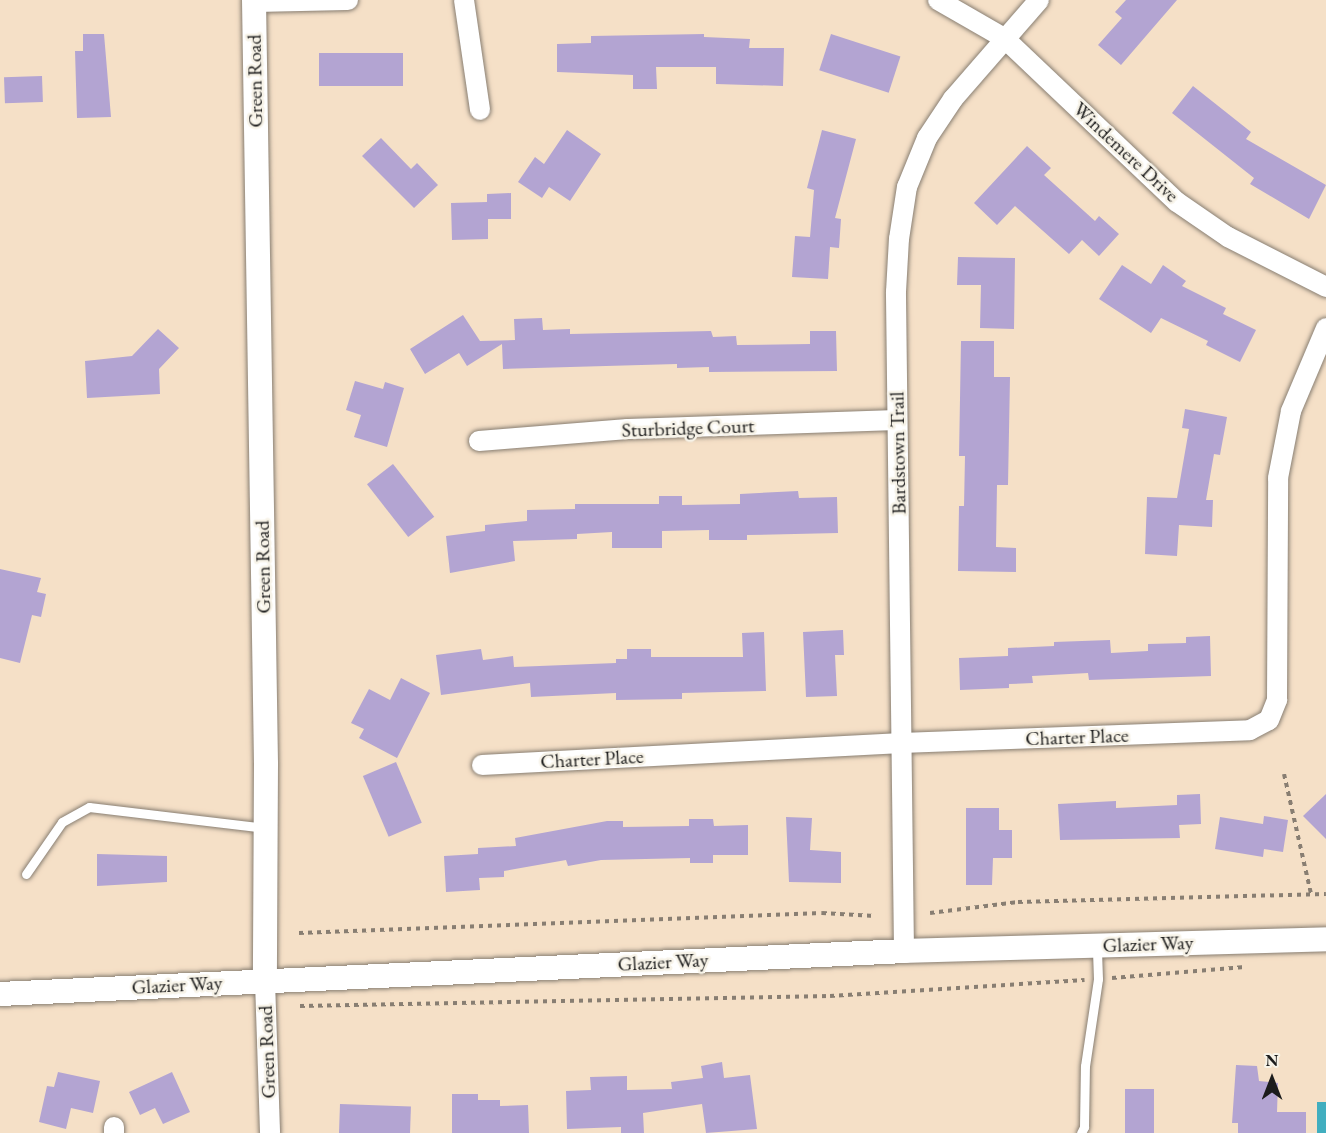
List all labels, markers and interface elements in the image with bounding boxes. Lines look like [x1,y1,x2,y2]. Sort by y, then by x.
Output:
street label: Green Road [242,34,268,128]
street label: Windemere Drive [1068,97,1184,207]
street label: Bardstown Trail [885,391,911,515]
street label: Sturbridge Court [621,414,755,442]
street label: Green Road [250,520,276,614]
street label: Charter Place [1025,723,1129,751]
street label: Charter Place [540,744,644,774]
street label: Glazier Way [1102,930,1194,958]
street label: Glazier Way [617,948,709,976]
street label: Glazier Way [131,971,223,999]
street label: Green Road [253,1005,281,1099]
north arrow [1242,1049,1302,1109]
text: N [1266,1050,1278,1071]

